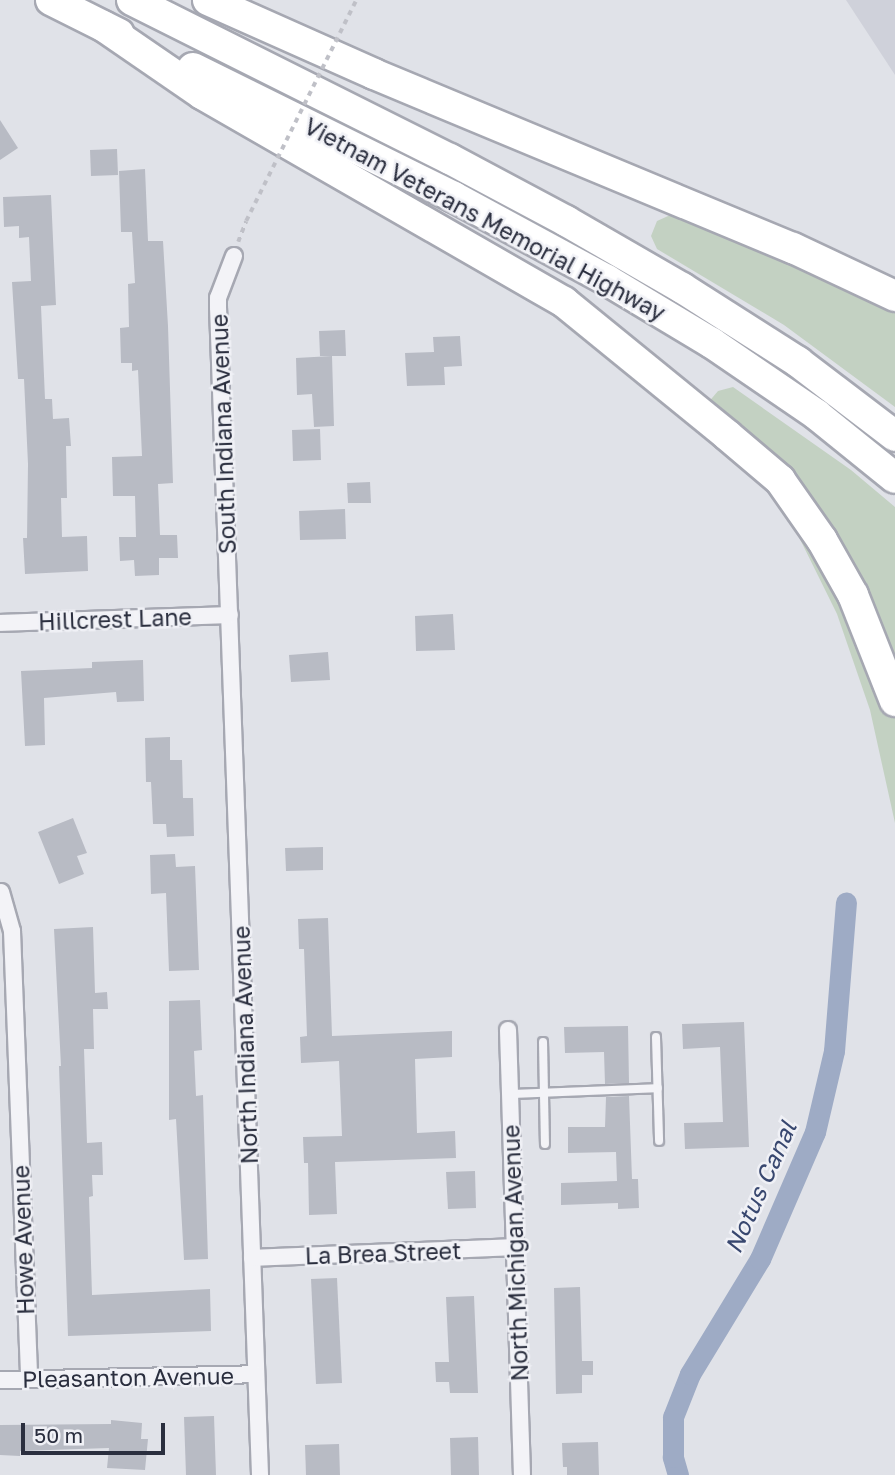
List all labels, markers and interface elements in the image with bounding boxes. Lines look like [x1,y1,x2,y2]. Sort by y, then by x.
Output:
street label: Vietnam Veterans Memorial Highway [300,112,670,326]
street label: South Indiana Avenue [205,313,241,555]
street label: Hillcrest Lane [38,603,192,635]
street label: North Indiana Avenue [227,925,263,1165]
water label: Notus Canal [718,1117,802,1257]
street label: North Michigan Avenue [497,1124,533,1382]
street label: Howe Avenue [7,1165,39,1315]
street label: La Brea Street [304,1236,462,1270]
street label: Pleasanton Avenue [22,1361,234,1393]
scale bar [24,1408,168,1452]
text: 50 m [34,1422,83,1448]

